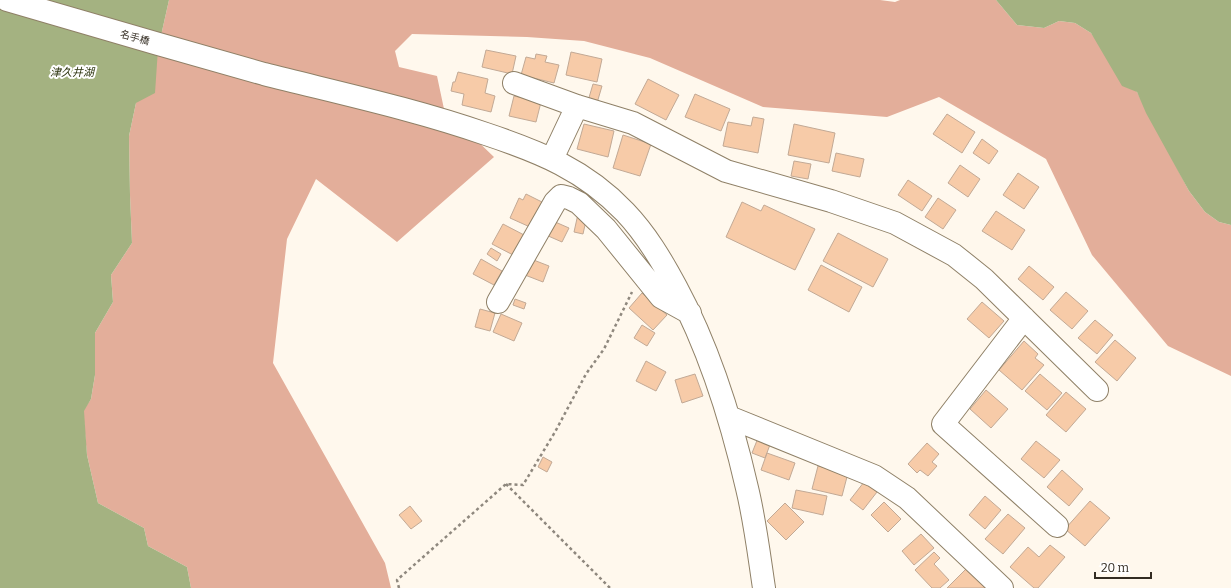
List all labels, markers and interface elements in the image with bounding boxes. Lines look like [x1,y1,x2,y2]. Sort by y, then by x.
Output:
street label: 名手橋 [119,28,151,48]
water label: 津久井湖 [50,66,96,79]
scale bar [1095,554,1151,580]
text: 20 m [1101,561,1130,575]

